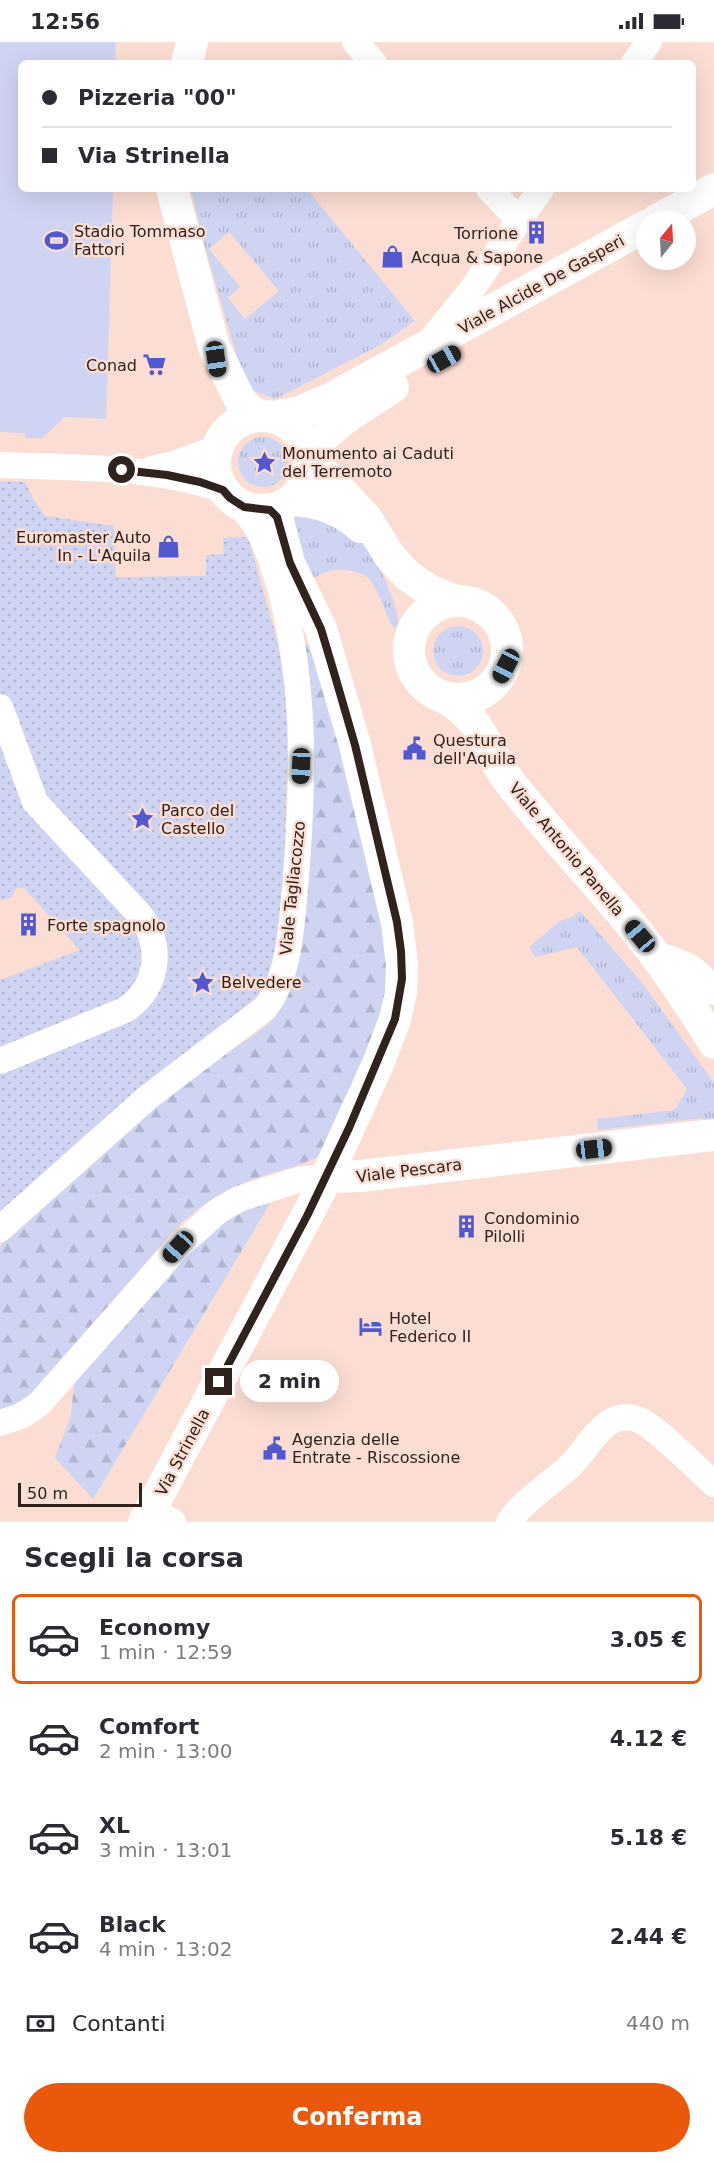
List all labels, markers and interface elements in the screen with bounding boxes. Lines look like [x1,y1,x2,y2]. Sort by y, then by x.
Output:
text: 12:56 [30,9,100,34]
text: Pizzeria "00" [78,85,237,110]
text: Via Strinella [78,143,230,168]
north arrow [636,210,696,270]
map controls [636,210,696,270]
building icon: Torrione [523,220,549,246]
place label: Stadio Tommaso Fattori [74,222,206,259]
place label: Torrione [453,224,518,243]
sports icon: Stadio Tommaso Fattori [43,227,69,253]
street label: Viale Alcide De Gasperi [455,231,628,338]
shop icon: Acqua & Sapone [380,244,406,270]
place label: Acqua & Sapone [411,248,543,267]
car [205,340,227,378]
car [424,342,464,376]
supermarket icon: Conad [142,352,168,378]
place label: Conad [86,356,137,375]
place label: Monumento ai Caduti del Terremoto [282,444,454,481]
place icon: Monumento ai Caduti del Terremoto [251,449,277,475]
route start [108,456,135,483]
place label: Euromaster Auto In - L'Aquila [16,528,151,565]
shop icon: Euromaster Auto In - L'Aquila [156,533,182,559]
car [490,646,522,686]
place label: Questura dell'Aquila [433,731,516,768]
public building icon: Questura dell'Aquila [402,736,428,762]
car [291,748,311,784]
street label: Viale Antonio Panella [505,779,628,920]
place label: Parco del Castello [161,801,234,838]
place icon: Parco del Castello [130,806,156,832]
street label: Viale Tagliacozzo [276,820,309,956]
building icon: Forte spagnolo [16,912,42,938]
place label: Forte spagnolo [47,916,166,935]
car [622,916,658,956]
place icon: Belvedere [190,969,216,995]
place label: Belvedere [221,973,302,992]
car [575,1138,613,1160]
street label: Viale Pescara [355,1155,463,1186]
place label: Condominio Pilolli [484,1209,579,1246]
building icon: Condominio Pilolli [453,1214,479,1240]
car [159,1228,197,1266]
place label: Hotel Federico II [389,1309,471,1346]
hotel icon: Hotel Federico II [358,1314,384,1340]
callout: 2 min [240,1361,339,1403]
route end [205,1368,232,1395]
text: 2 min [258,1369,321,1393]
street label: Via Strinella [152,1405,213,1499]
place label: Agenzia delle Entrate - Riscossione [292,1430,460,1467]
public building icon: Agenzia delle Entrate - Riscossione [261,1435,287,1461]
scale bar [18,1480,142,1508]
text: 50 m [27,1484,68,1503]
text: Scegli la corsa [24,1542,244,1573]
icon: car [27,1612,81,1666]
text: Economy [99,1615,210,1640]
text: 3.05 € [610,1627,687,1652]
text: 1 min · 12:59 [99,1640,233,1664]
icon: car [27,1711,81,1765]
text: Comfort [99,1714,199,1739]
text: 4.12 € [610,1726,687,1751]
text: 2 min · 13:00 [99,1739,233,1763]
icon: car [27,1810,81,1864]
text: XL [99,1813,130,1838]
text: 5.18 € [610,1825,687,1850]
text: 3 min · 13:01 [99,1838,233,1862]
icon: car [27,1909,81,1963]
text: Black [99,1912,166,1937]
text: 2.44 € [610,1924,687,1949]
text: 4 min · 13:02 [99,1937,233,1961]
icon: cash [24,2007,57,2040]
text: Contanti [72,2011,166,2036]
text: 440 m [626,2011,690,2035]
button: Conferma [24,2083,690,2152]

